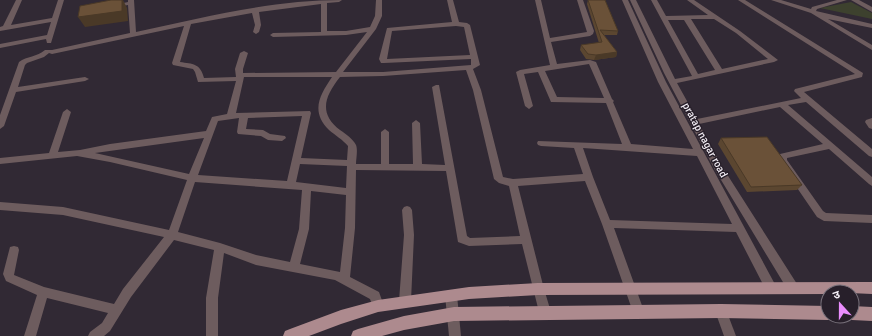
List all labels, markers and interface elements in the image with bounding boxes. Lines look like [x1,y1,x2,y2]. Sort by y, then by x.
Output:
street label: pratap nagar road [680,100,730,180]
north arrow [820,284,860,324]
text: उ [831,288,842,302]

